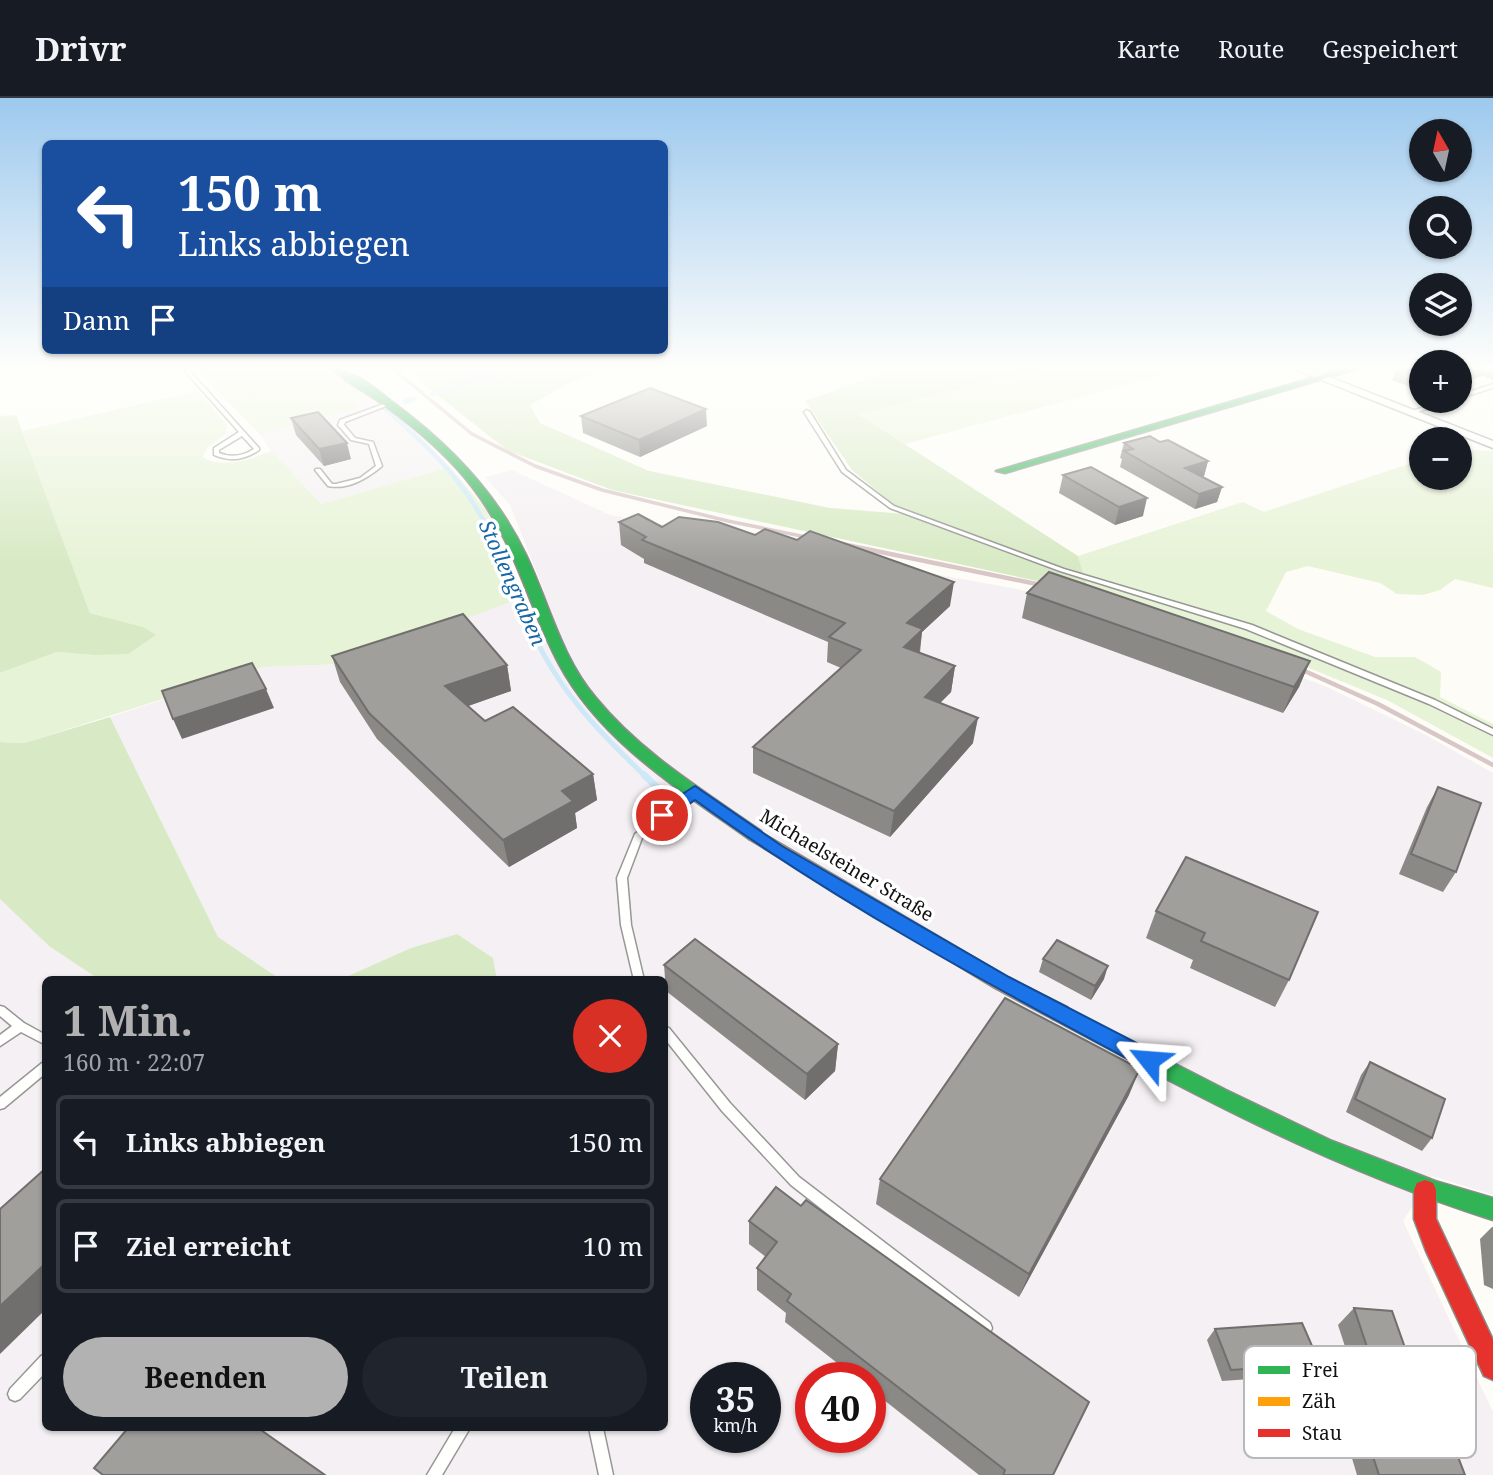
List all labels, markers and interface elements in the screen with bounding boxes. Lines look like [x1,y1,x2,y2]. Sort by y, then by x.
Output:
text: Drivr [35,26,126,71]
text: Karte [1117,32,1180,65]
text: Route [1218,32,1284,65]
text: Gespeichert [1322,32,1458,65]
north arrow [1409,119,1472,182]
map controls [1409,119,1472,490]
text: 150 m [178,159,322,225]
icon: left [63,168,154,259]
button: search [1409,196,1472,259]
text: Links abbiegen [178,222,410,265]
button: layers [1409,273,1472,336]
icon: arrive [144,301,182,339]
text: Dann [63,302,130,338]
button: + [1409,350,1472,413]
button: − [1409,427,1472,490]
water label: Stollengraben [473,515,553,650]
pin [632,785,692,845]
icon: arrive [643,796,681,834]
street label: Michaelsteiner Straße [755,803,939,927]
text: 1 Min. [63,991,193,1048]
button: close [573,999,647,1073]
position arrow [1112,1023,1186,1097]
text: 160 m · 22:07 [63,1046,205,1078]
icon: left [67,1123,105,1161]
text: Links abbiegen [126,1124,325,1160]
text: 150 m [568,1124,643,1160]
icon: arrive [67,1227,105,1265]
text: Ziel erreicht [126,1228,291,1264]
text: 10 m [583,1228,643,1264]
button: Beenden [63,1337,348,1417]
button: Teilen [362,1337,647,1417]
legend [1244,1346,1476,1458]
text: Frei [1302,1357,1338,1383]
speed limit sign: 40 [795,1362,886,1453]
text: 35 [716,1375,755,1422]
text: Zäh [1302,1388,1336,1414]
text: km/h [713,1413,758,1437]
text: Stau [1302,1420,1342,1446]

